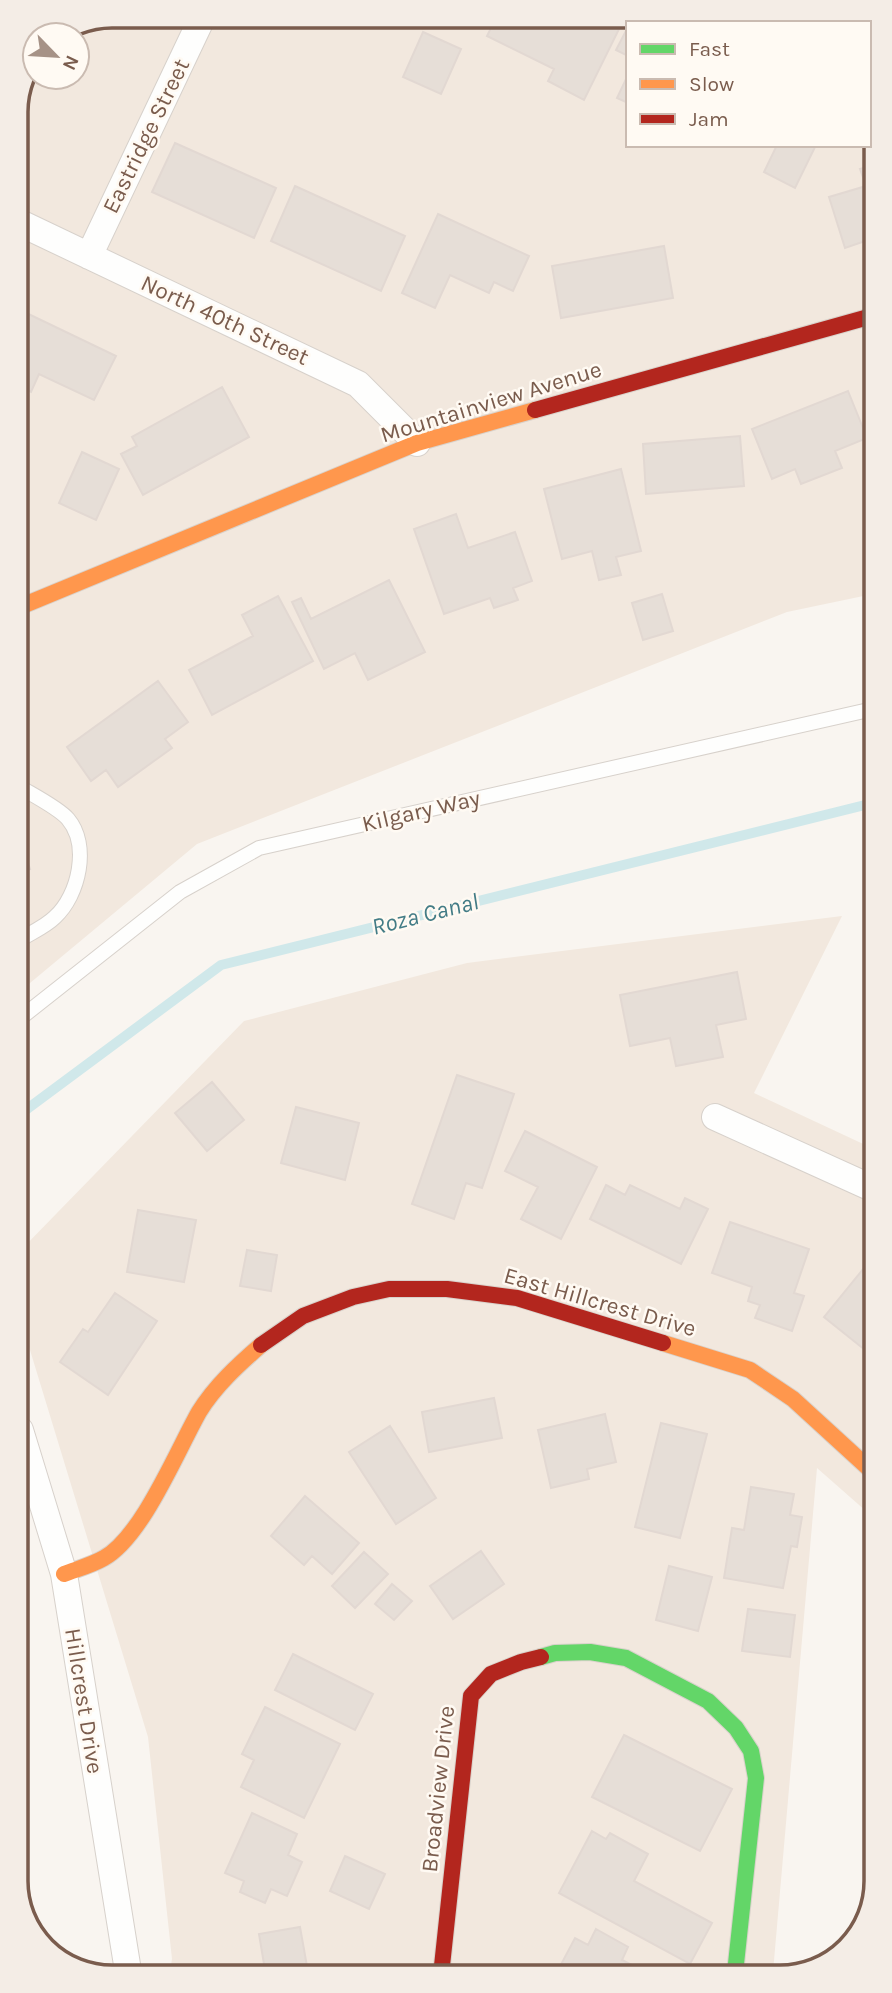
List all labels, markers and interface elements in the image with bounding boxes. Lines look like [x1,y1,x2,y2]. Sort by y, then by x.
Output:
north arrow [21,21,91,91]
legend [626,21,871,147]
text: Fast [689,37,730,61]
text: N [58,52,83,74]
street label: Eastridge Street [97,54,195,218]
text: Slow [689,72,734,96]
text: Jam [689,107,729,131]
street label: North 40th Street [137,269,314,371]
street label: Mountainview Avenue [377,355,605,449]
street label: Kilgary Way [359,784,483,838]
water label: Roza Canal [369,887,481,941]
street label: East Hillcrest Drive [501,1262,699,1342]
street label: Hillcrest Drive [59,1626,109,1776]
street label: Broadview Drive [416,1704,460,1874]

